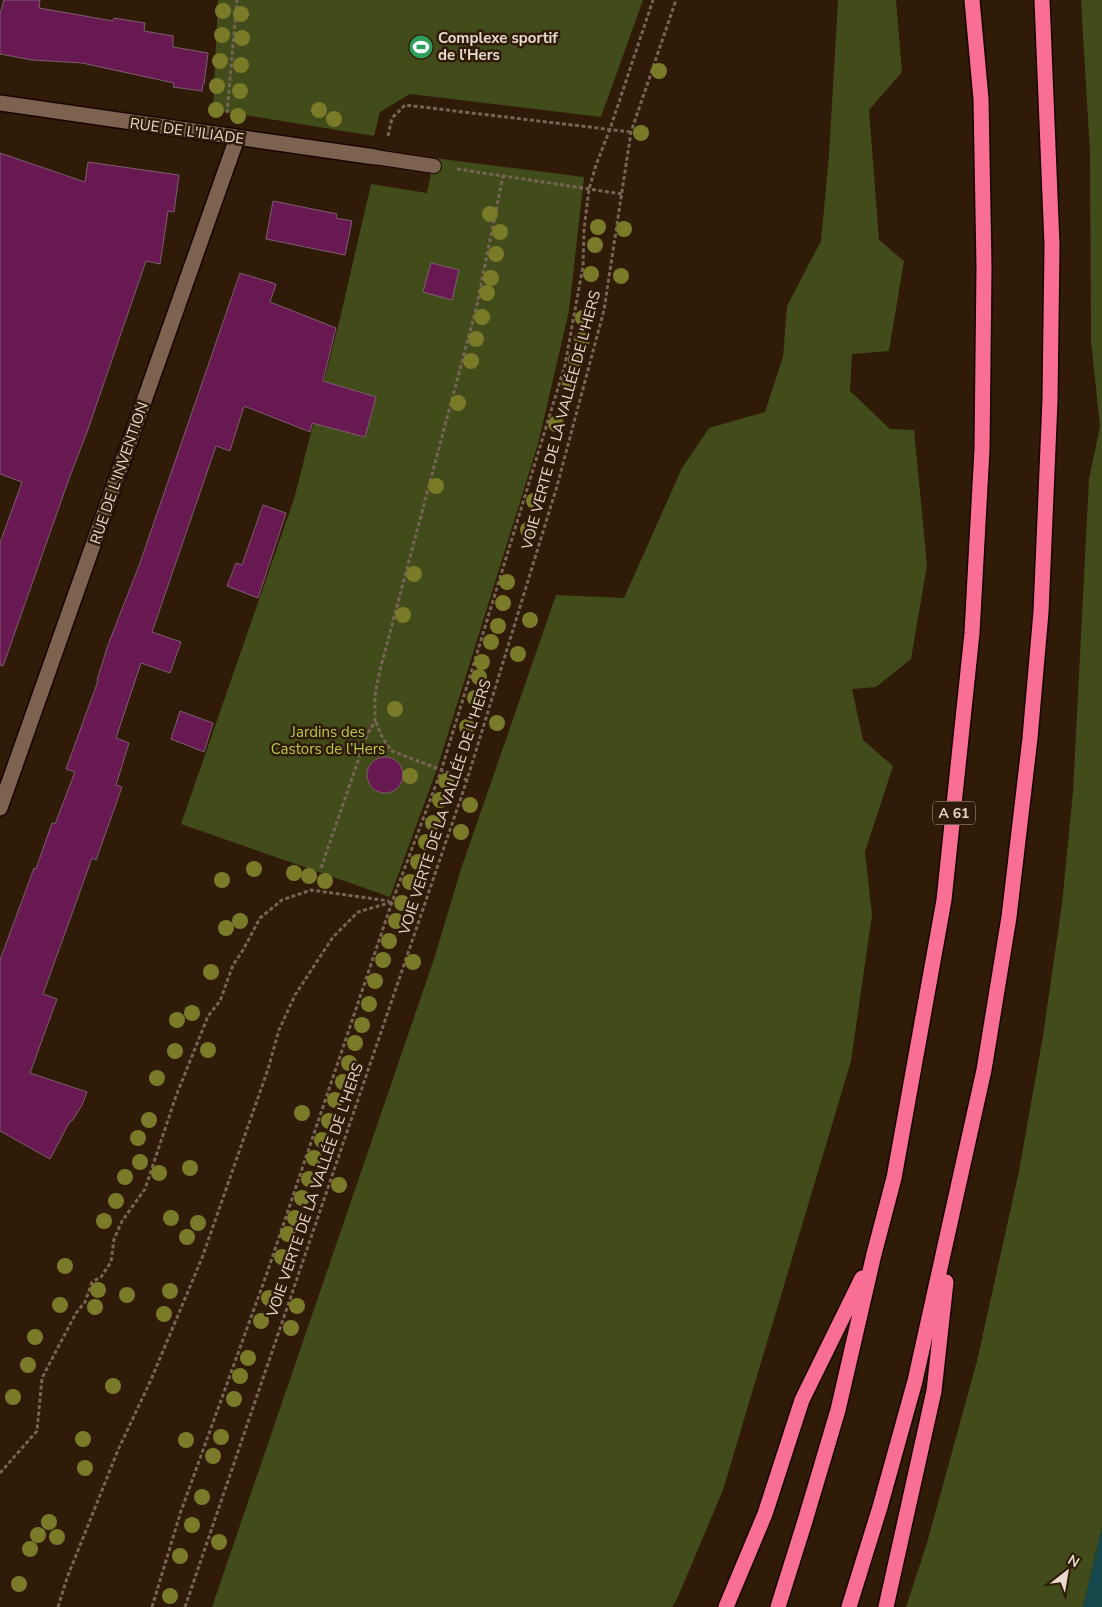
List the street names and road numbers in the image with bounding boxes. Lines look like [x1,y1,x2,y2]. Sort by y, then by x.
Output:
street label: RUE DE L'ILIADE [128,113,246,149]
street label: VOIE VERTE DE LA VALLÉE DE L'HERS [516,288,605,553]
street label: RUE DE L'INVENTION [85,399,153,547]
street label: VOIE VERTE DE LA VALLÉE DE L'HERS [394,677,496,938]
road number: A 61 [933,801,975,824]
street label: VOIE VERTE DE LA VALLÉE DE L'HERS [262,1060,368,1321]

